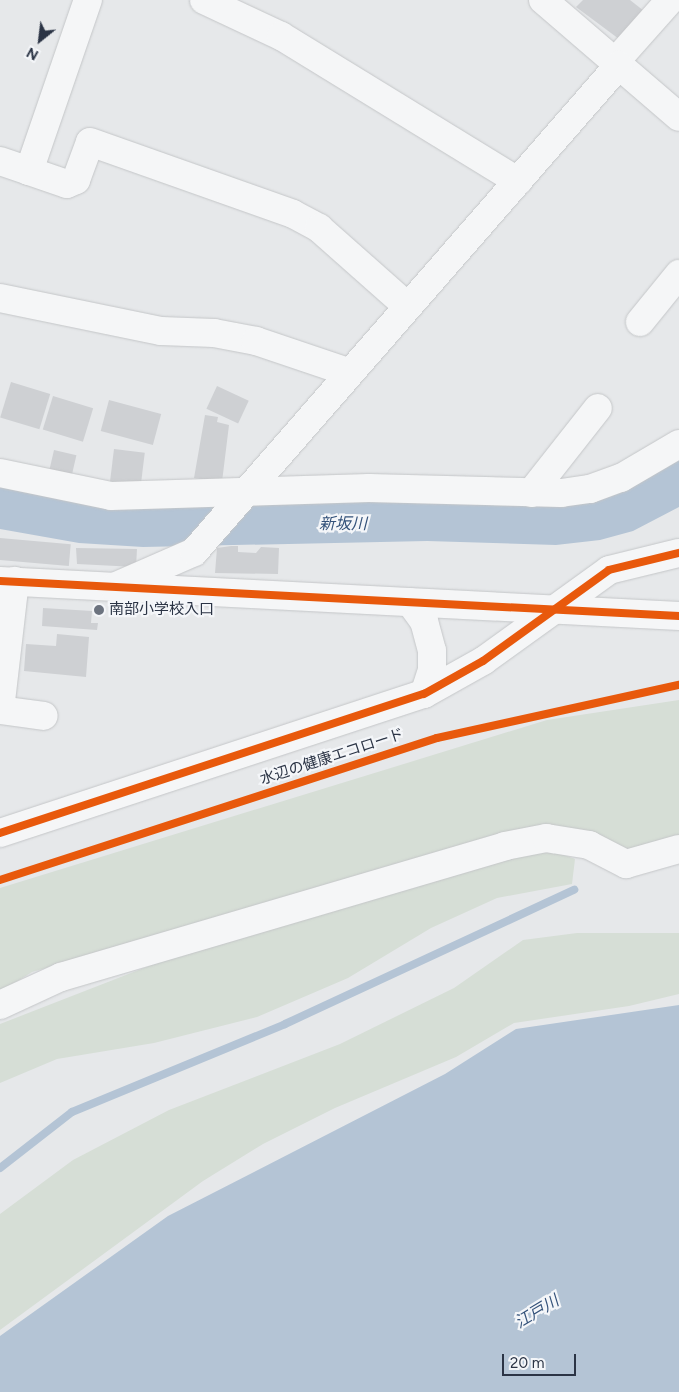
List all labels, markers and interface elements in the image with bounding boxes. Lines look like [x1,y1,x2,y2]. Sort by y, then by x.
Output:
north arrow [15,15,65,65]
text: N [24,44,41,64]
water label: 新坂川 [319,514,367,534]
place label: 南部小学校入口 [109,601,214,619]
marker: 南部小学校入口 [93,604,105,616]
street label: 水辺の健康エコロード [258,725,406,789]
water label: 江戸川 [511,1291,563,1333]
scale bar [504,1344,578,1376]
text: 20 m [510,1354,544,1372]

